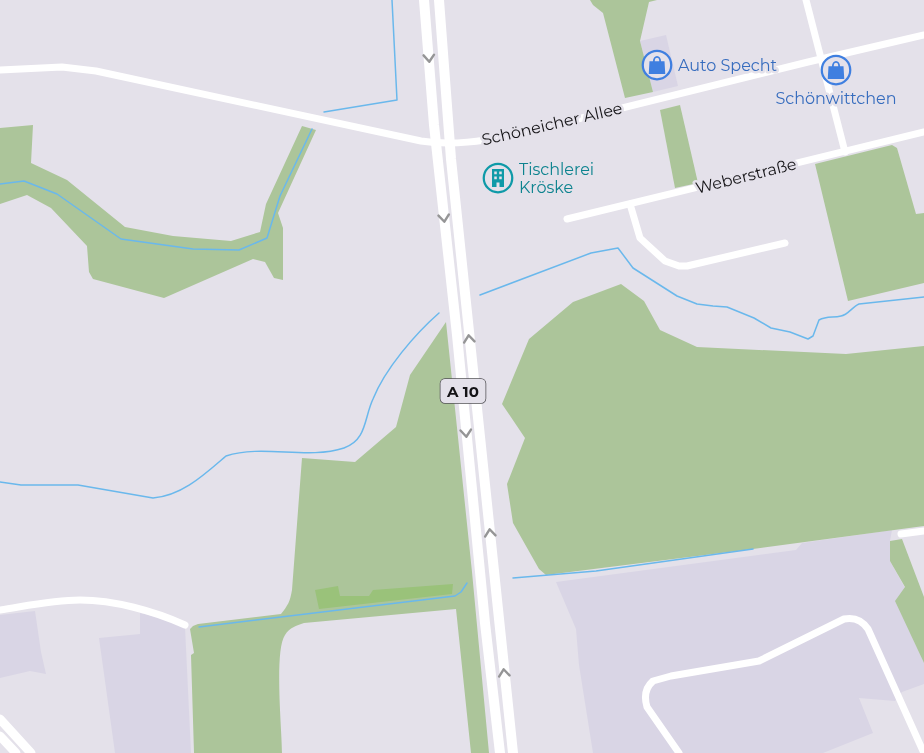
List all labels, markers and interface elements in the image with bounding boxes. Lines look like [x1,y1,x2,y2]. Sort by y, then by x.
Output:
shop icon: Auto Specht [641,49,673,81]
one-way arrow [422,54,435,63]
shop icon: Schönwittchen [820,54,852,86]
place label: Auto Specht [678,56,778,75]
place label: Schönwittchen [775,89,897,108]
street label: Schöneicher Allee [480,99,624,149]
street label: Weberstraße [694,154,798,198]
place label: Tischlerei Kröske [519,160,594,197]
building icon: Tischlerei Kröske [482,162,514,194]
one-way arrow [437,213,450,222]
one-way arrow [463,335,476,344]
road number: A 10 [440,379,486,403]
one-way arrow [459,428,472,437]
one-way arrow [484,528,497,538]
one-way arrow [498,668,511,678]

